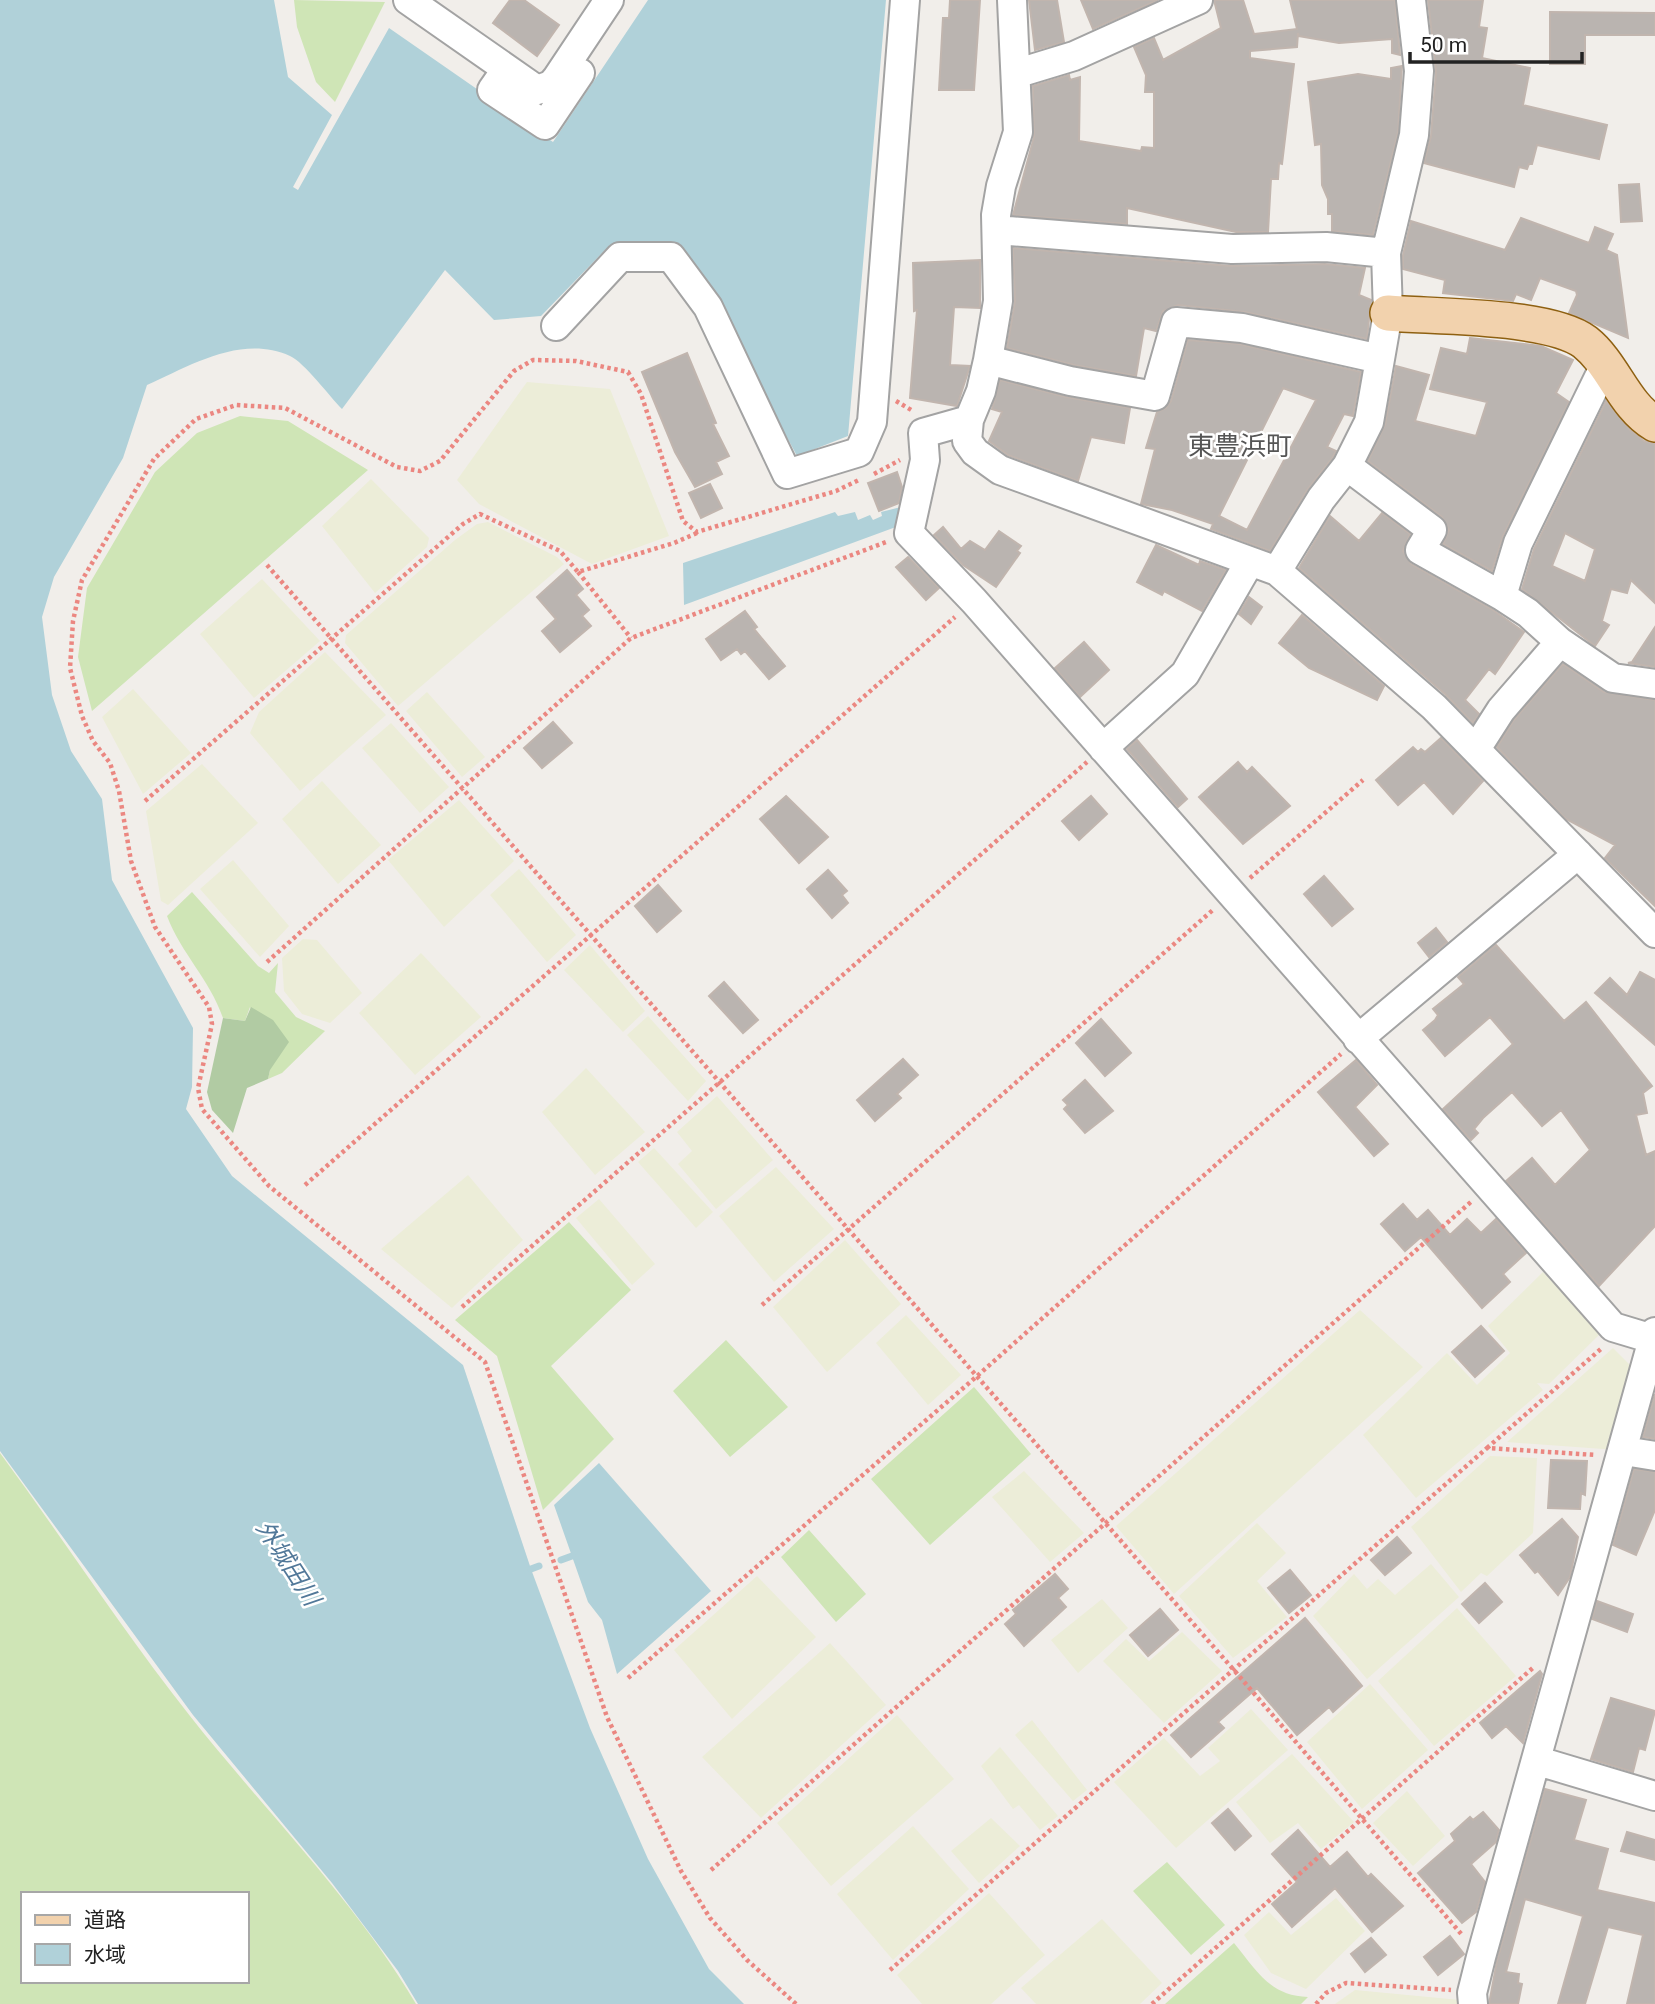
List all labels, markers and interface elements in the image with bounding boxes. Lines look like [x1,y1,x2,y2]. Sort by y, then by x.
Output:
scale bar [1410,21,1582,65]
text: 50 m [1420,33,1467,57]
district label: 東豊浜町 [1188,431,1292,461]
water label: 外城田川 [250,1515,328,1613]
legend [21,1892,248,1983]
text: 道路 [84,1908,126,1932]
text: 水域 [84,1943,126,1967]

